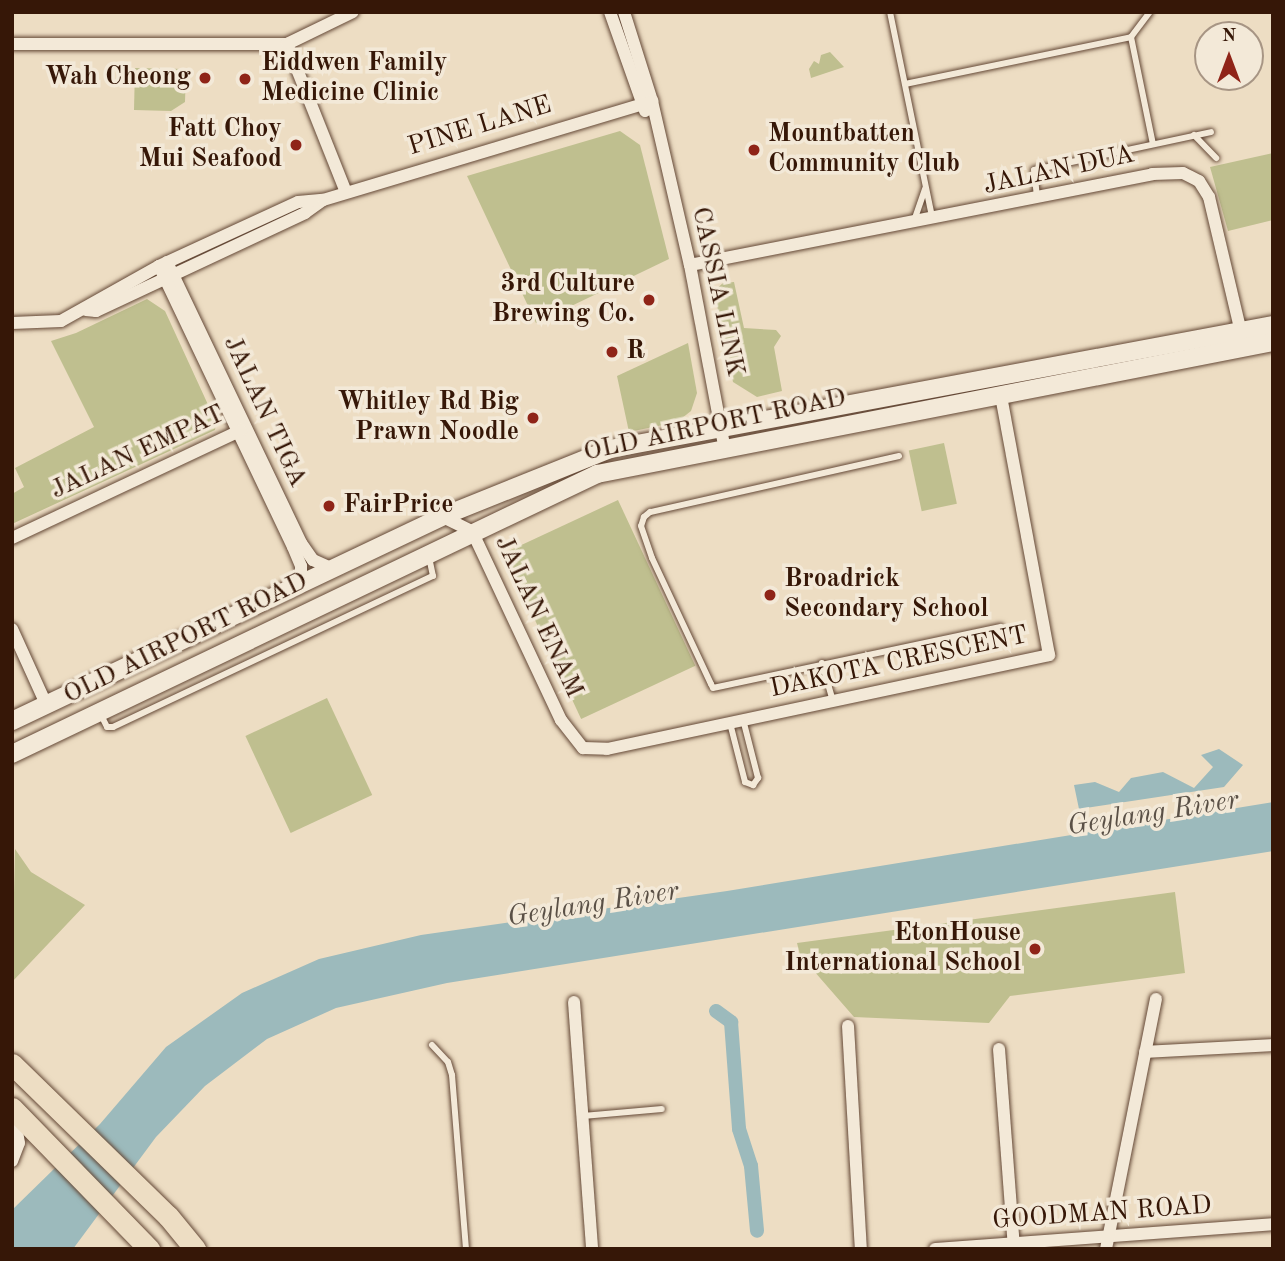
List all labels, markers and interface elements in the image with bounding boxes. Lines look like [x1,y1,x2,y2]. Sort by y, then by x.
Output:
north arrow [1194,21,1264,91]
text: N [1222,27,1236,46]
place label: Eiddwen Family Medicine Clinic [261,48,447,110]
place label: Wah Cheong [45,62,191,94]
marker: Eiddwen Family Medicine Clinic [235,69,255,89]
marker: Wah Cheong [197,70,213,86]
street label: PINE LANE [404,90,556,164]
place label: Fatt Choy Mui Seafood [139,114,282,176]
place label: Mountbatten Community Club [768,119,960,180]
marker: Fatt Choy Mui Seafood [288,137,304,153]
street label: JALAN DUA [981,140,1137,202]
marker: Mountbatten Community Club [746,142,762,158]
street label: CASSIA LINK [684,204,750,380]
place label: 3rd Culture Brewing Co. [491,269,635,330]
marker: 3rd Culture Brewing Co. [641,292,657,308]
street label: JALAN TIGA [215,331,313,493]
place label: R [626,336,645,368]
marker: R [604,344,620,360]
street label: OLD AIRPORT ROAD [581,383,849,469]
place label: Whitley Rd Big Prawn Noodle [337,387,519,448]
street label: JALAN EMPAT [46,399,230,507]
marker: Whitley Rd Big Prawn Noodle [525,410,541,426]
place label: FairPrice [343,490,453,522]
marker: FairPrice [321,498,337,514]
street label: JALAN ENAM [487,531,589,703]
place label: Broadrick Secondary School [784,564,989,626]
street label: OLD AIRPORT ROAD [59,566,313,712]
marker: Broadrick Secondary School [762,587,778,603]
street label: DAKOTA CRESCENT [767,620,1031,706]
water label: Geylang River [1065,784,1241,844]
water label: Geylang River [505,875,681,935]
place label: EtonHouse International School [784,918,1021,979]
marker: EtonHouse International School [1027,941,1043,957]
street label: GOODMAN ROAD [991,1191,1213,1237]

